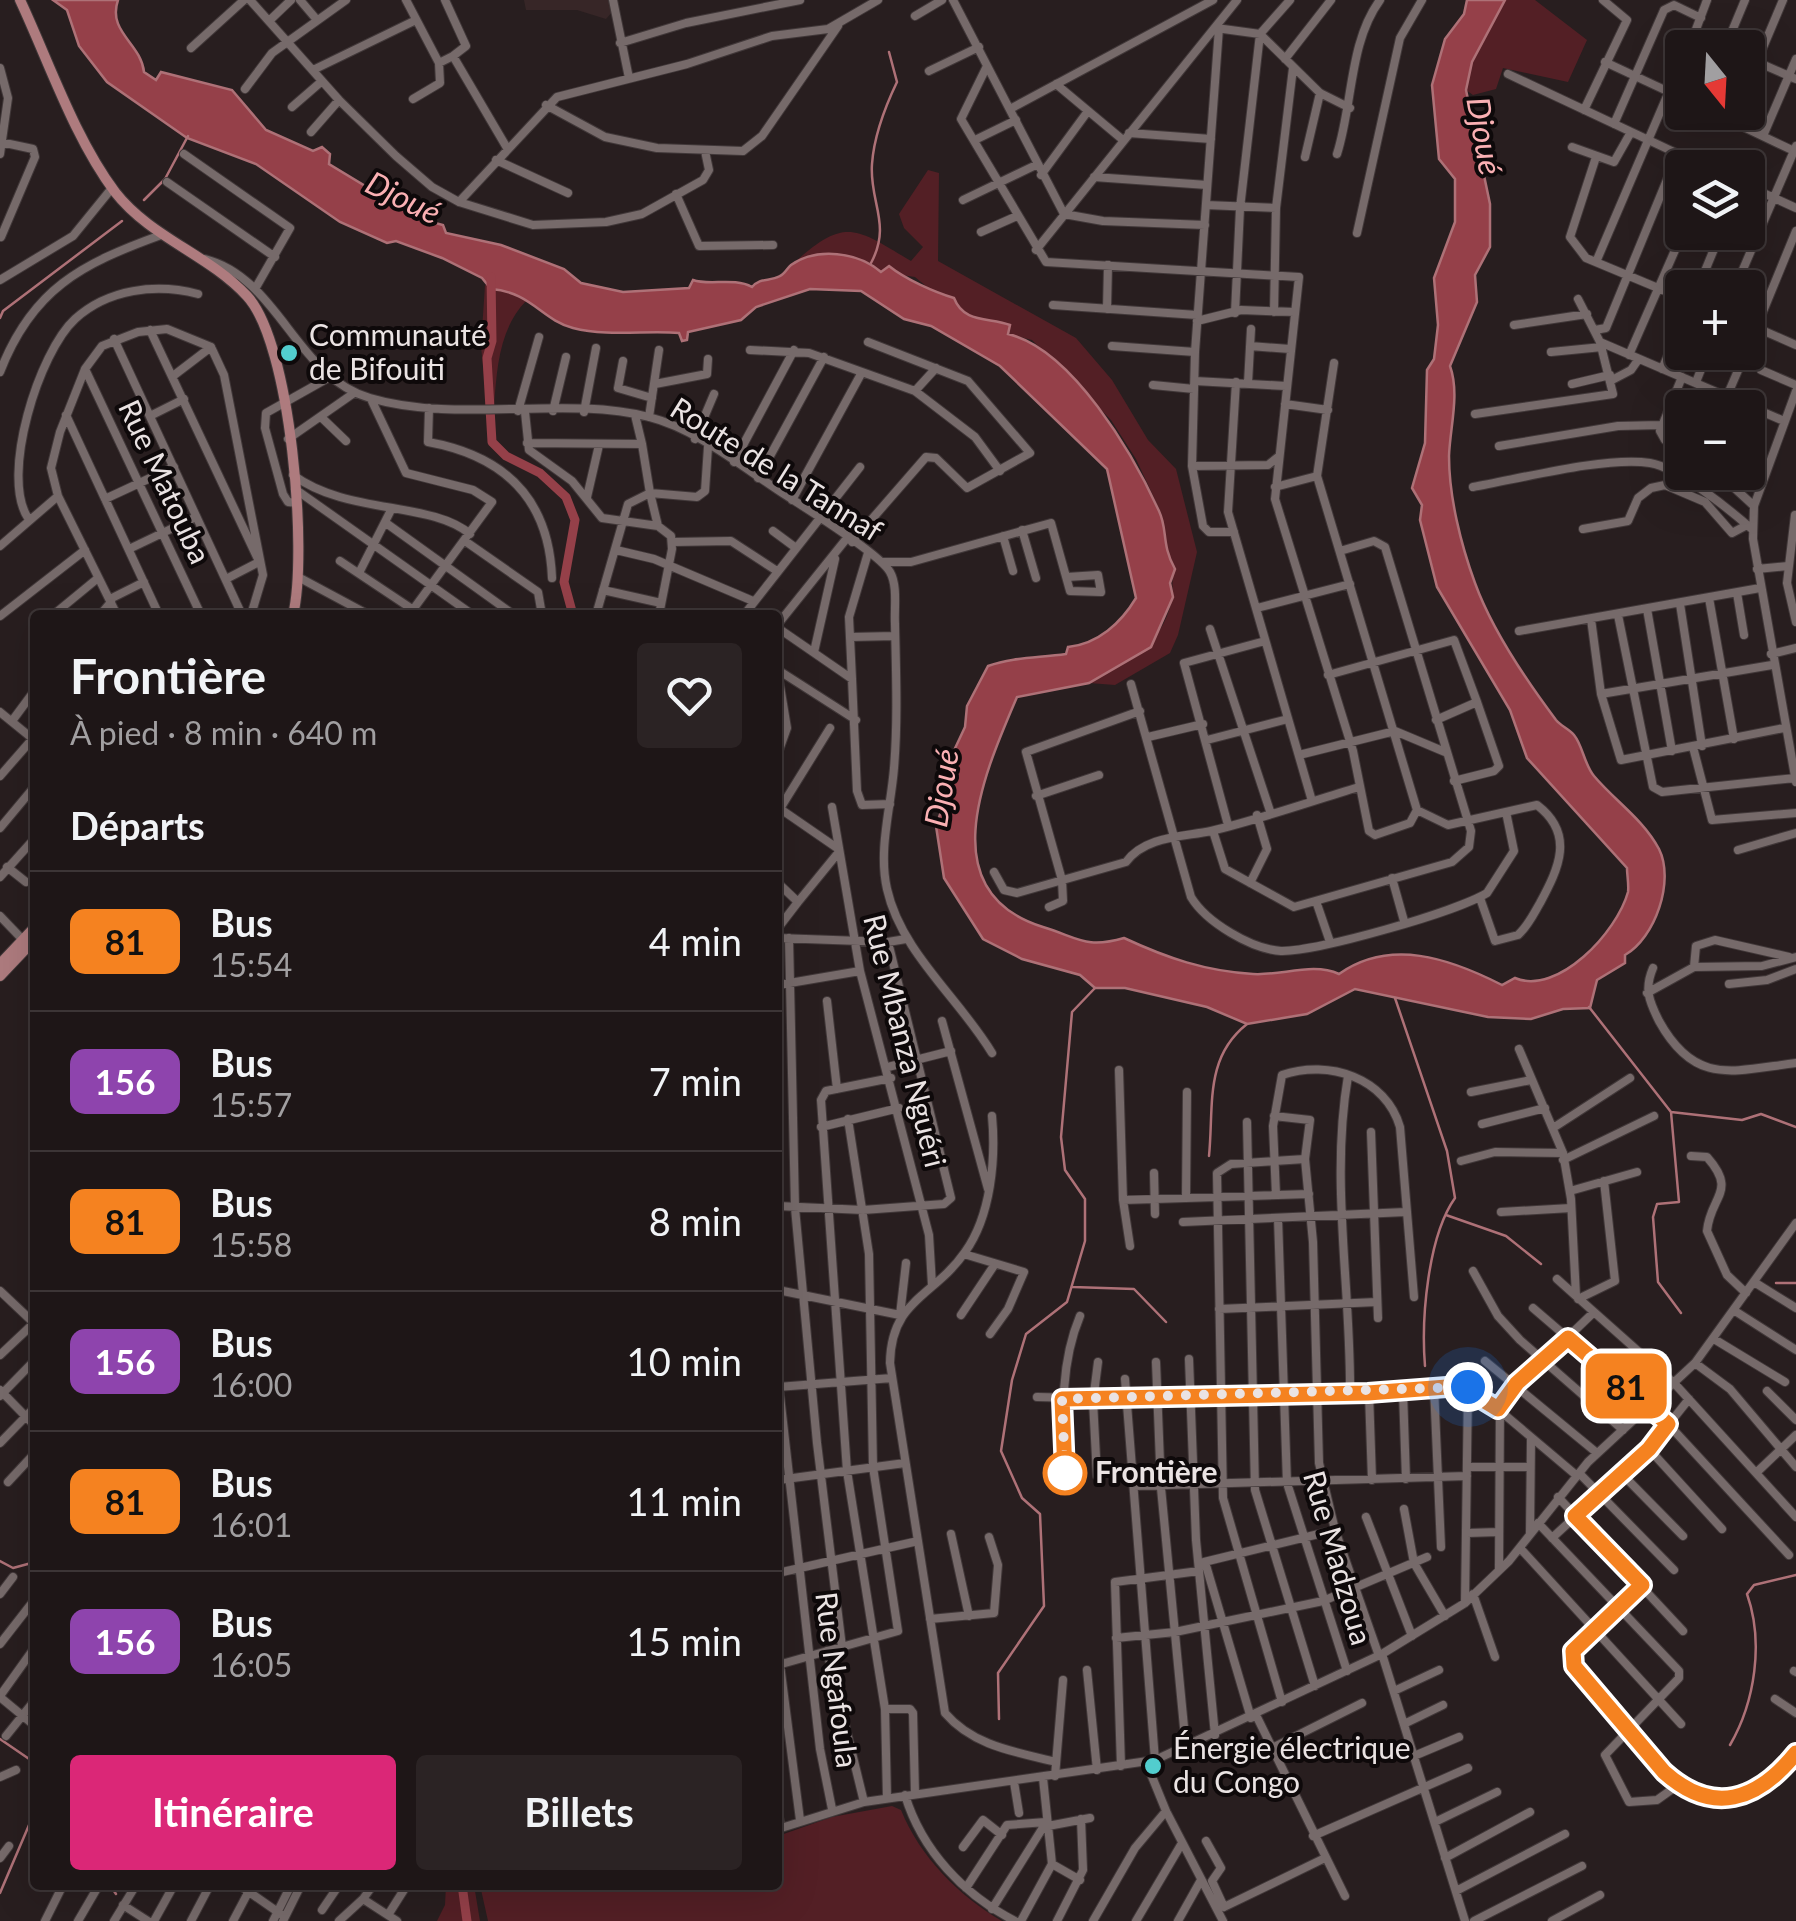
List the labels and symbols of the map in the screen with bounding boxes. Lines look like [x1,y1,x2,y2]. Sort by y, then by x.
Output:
north arrow [1665,30,1765,130]
water label: Djoué [1459,94,1512,178]
water label: Djoué [360,162,448,231]
place label: Communauté de Bifouiti [309,316,487,386]
marker: Communauté de Bifouiti [278,342,300,364]
street label: Route de la Tannaf [665,389,890,548]
street label: Rue Matouba [112,393,219,569]
water label: Djoué [915,746,966,830]
street label: Rue Mbanza Nguéri [857,910,955,1171]
line badge: 81 [1581,1354,1671,1418]
your location [1443,1362,1493,1412]
marker: Frontière [1044,1452,1086,1494]
place label: Frontière [1095,1453,1218,1489]
street label: Rue Madzoua [1297,1466,1381,1649]
street label: Rue Ngafoula [809,1590,867,1770]
place label: Énergie électrique du Congo [1173,1729,1411,1799]
marker: Énergie électrique du Congo [1142,1755,1164,1777]

